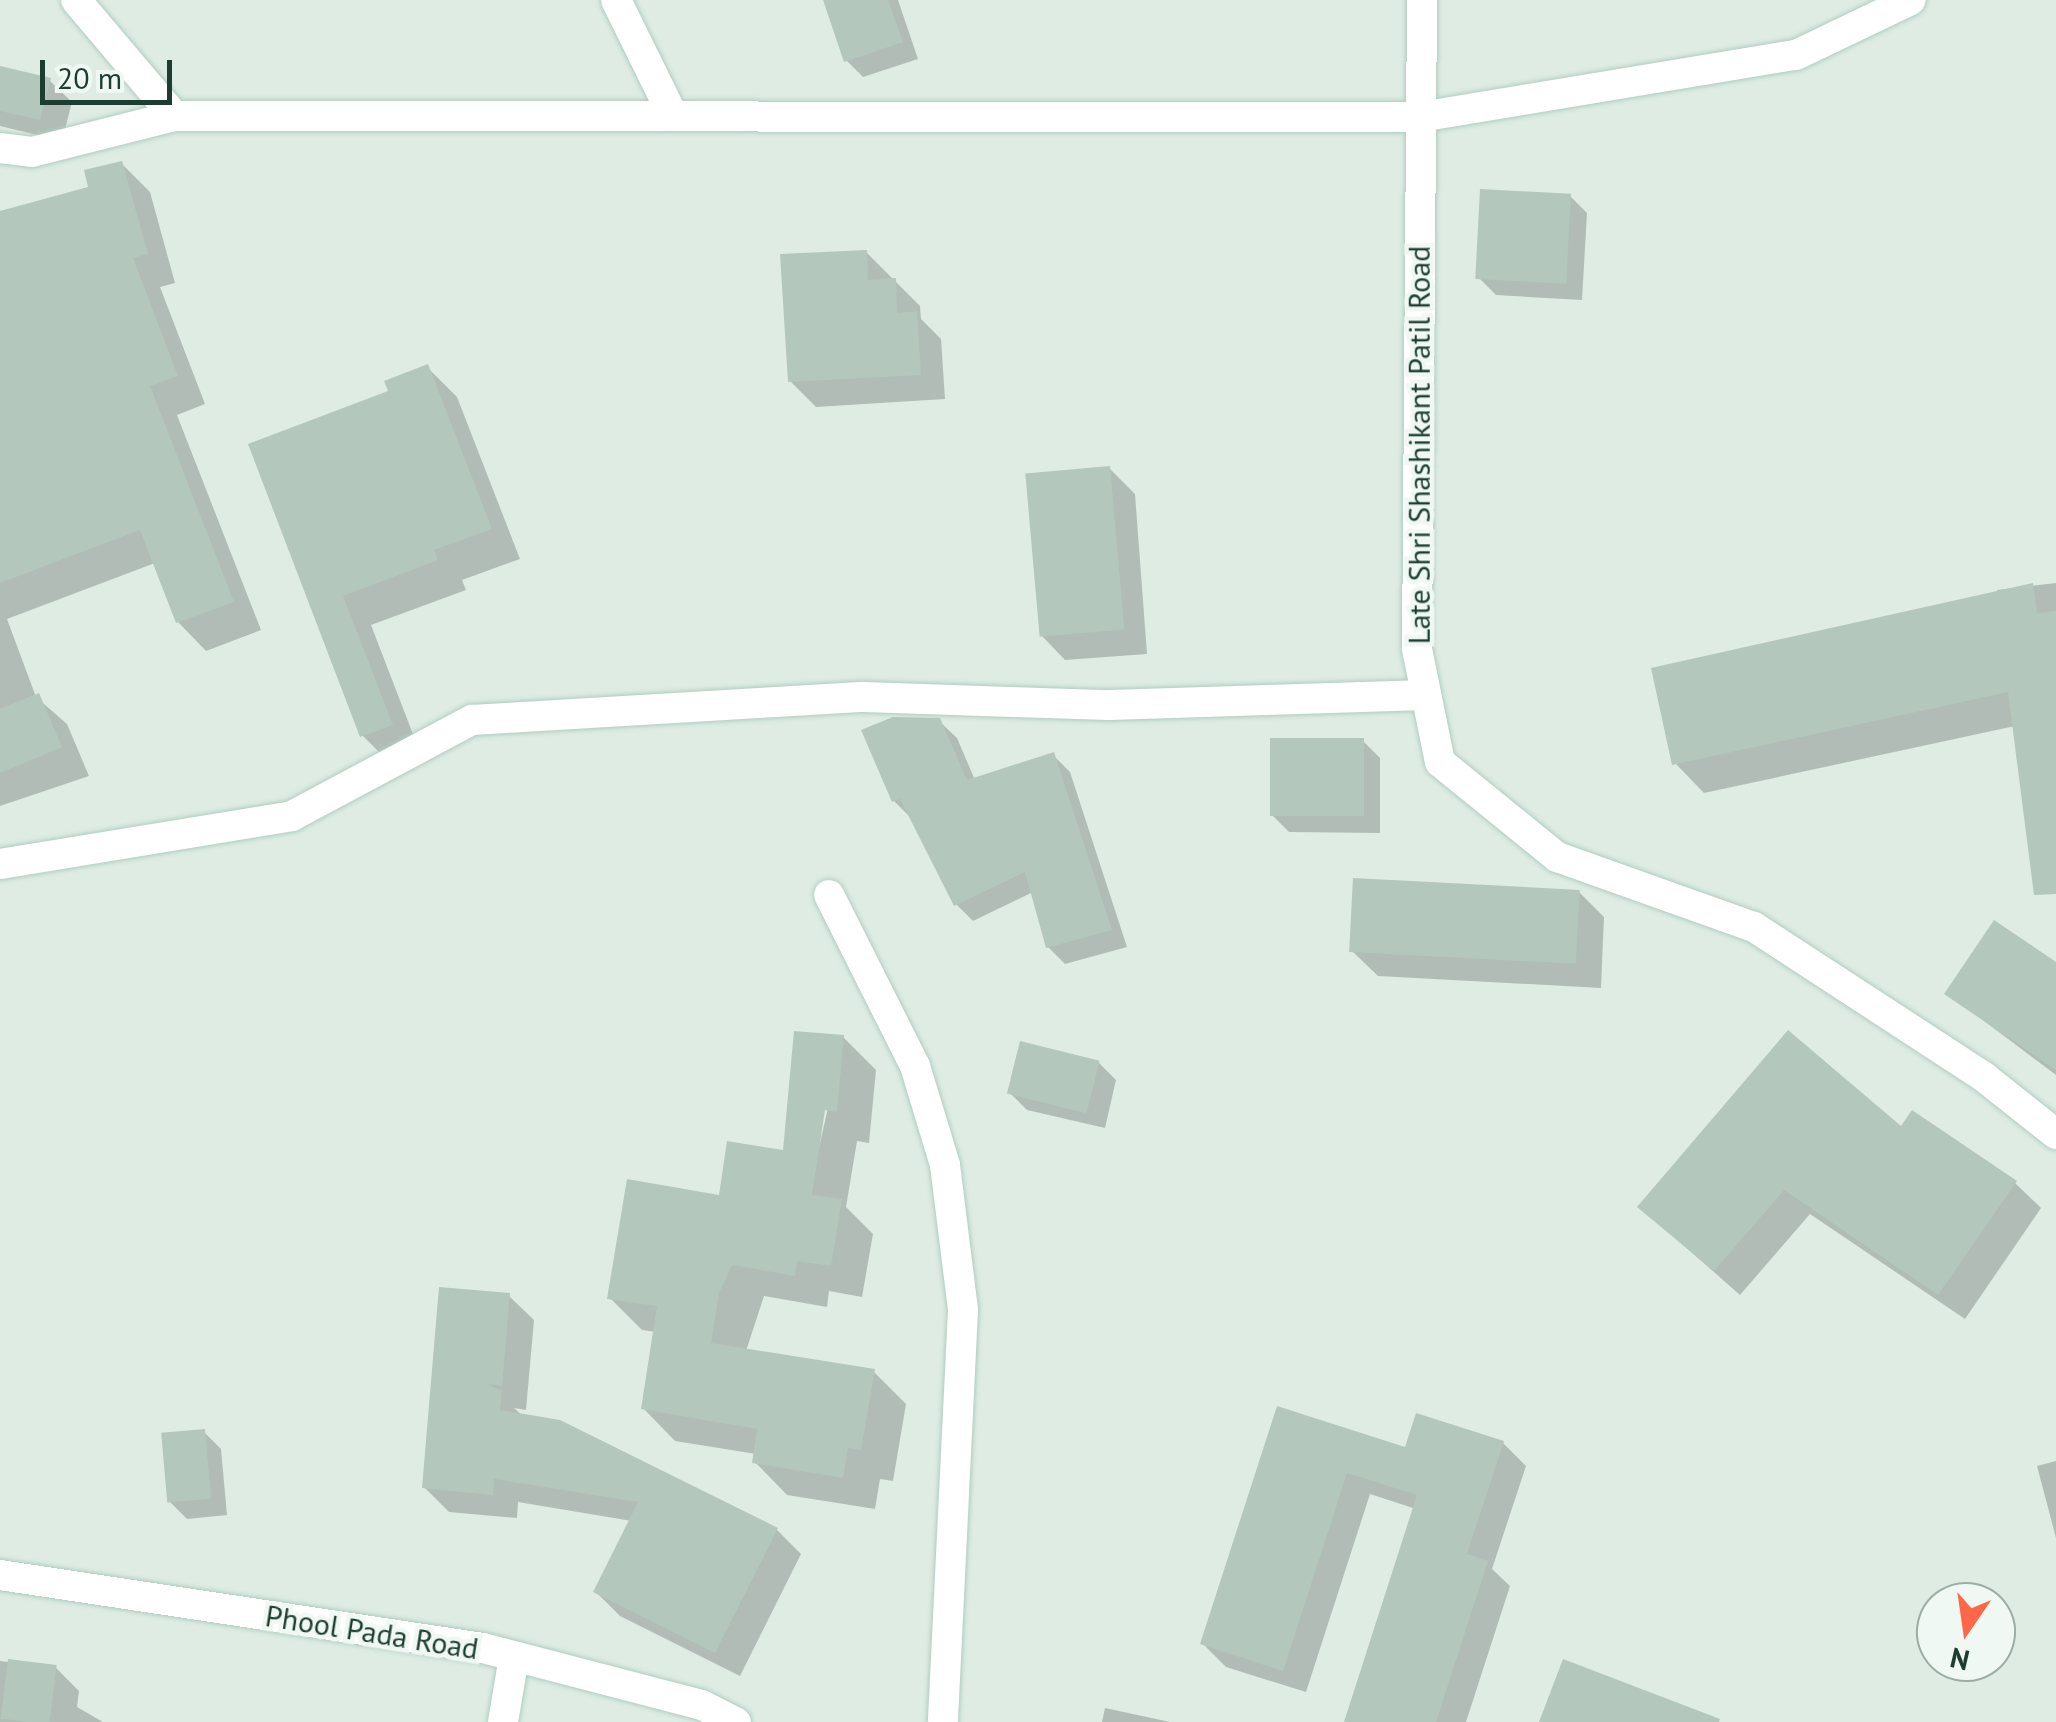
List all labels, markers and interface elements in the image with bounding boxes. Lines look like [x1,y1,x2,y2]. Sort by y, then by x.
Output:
scale bar [45,40,178,102]
text: 20 m [57,58,122,97]
street label: Late Shri Shashikant Patil Road [1401,246,1437,644]
north arrow [1916,1582,2016,1682]
street label: Phool Pada Road [263,1597,481,1667]
text: N [1946,1640,1973,1680]

